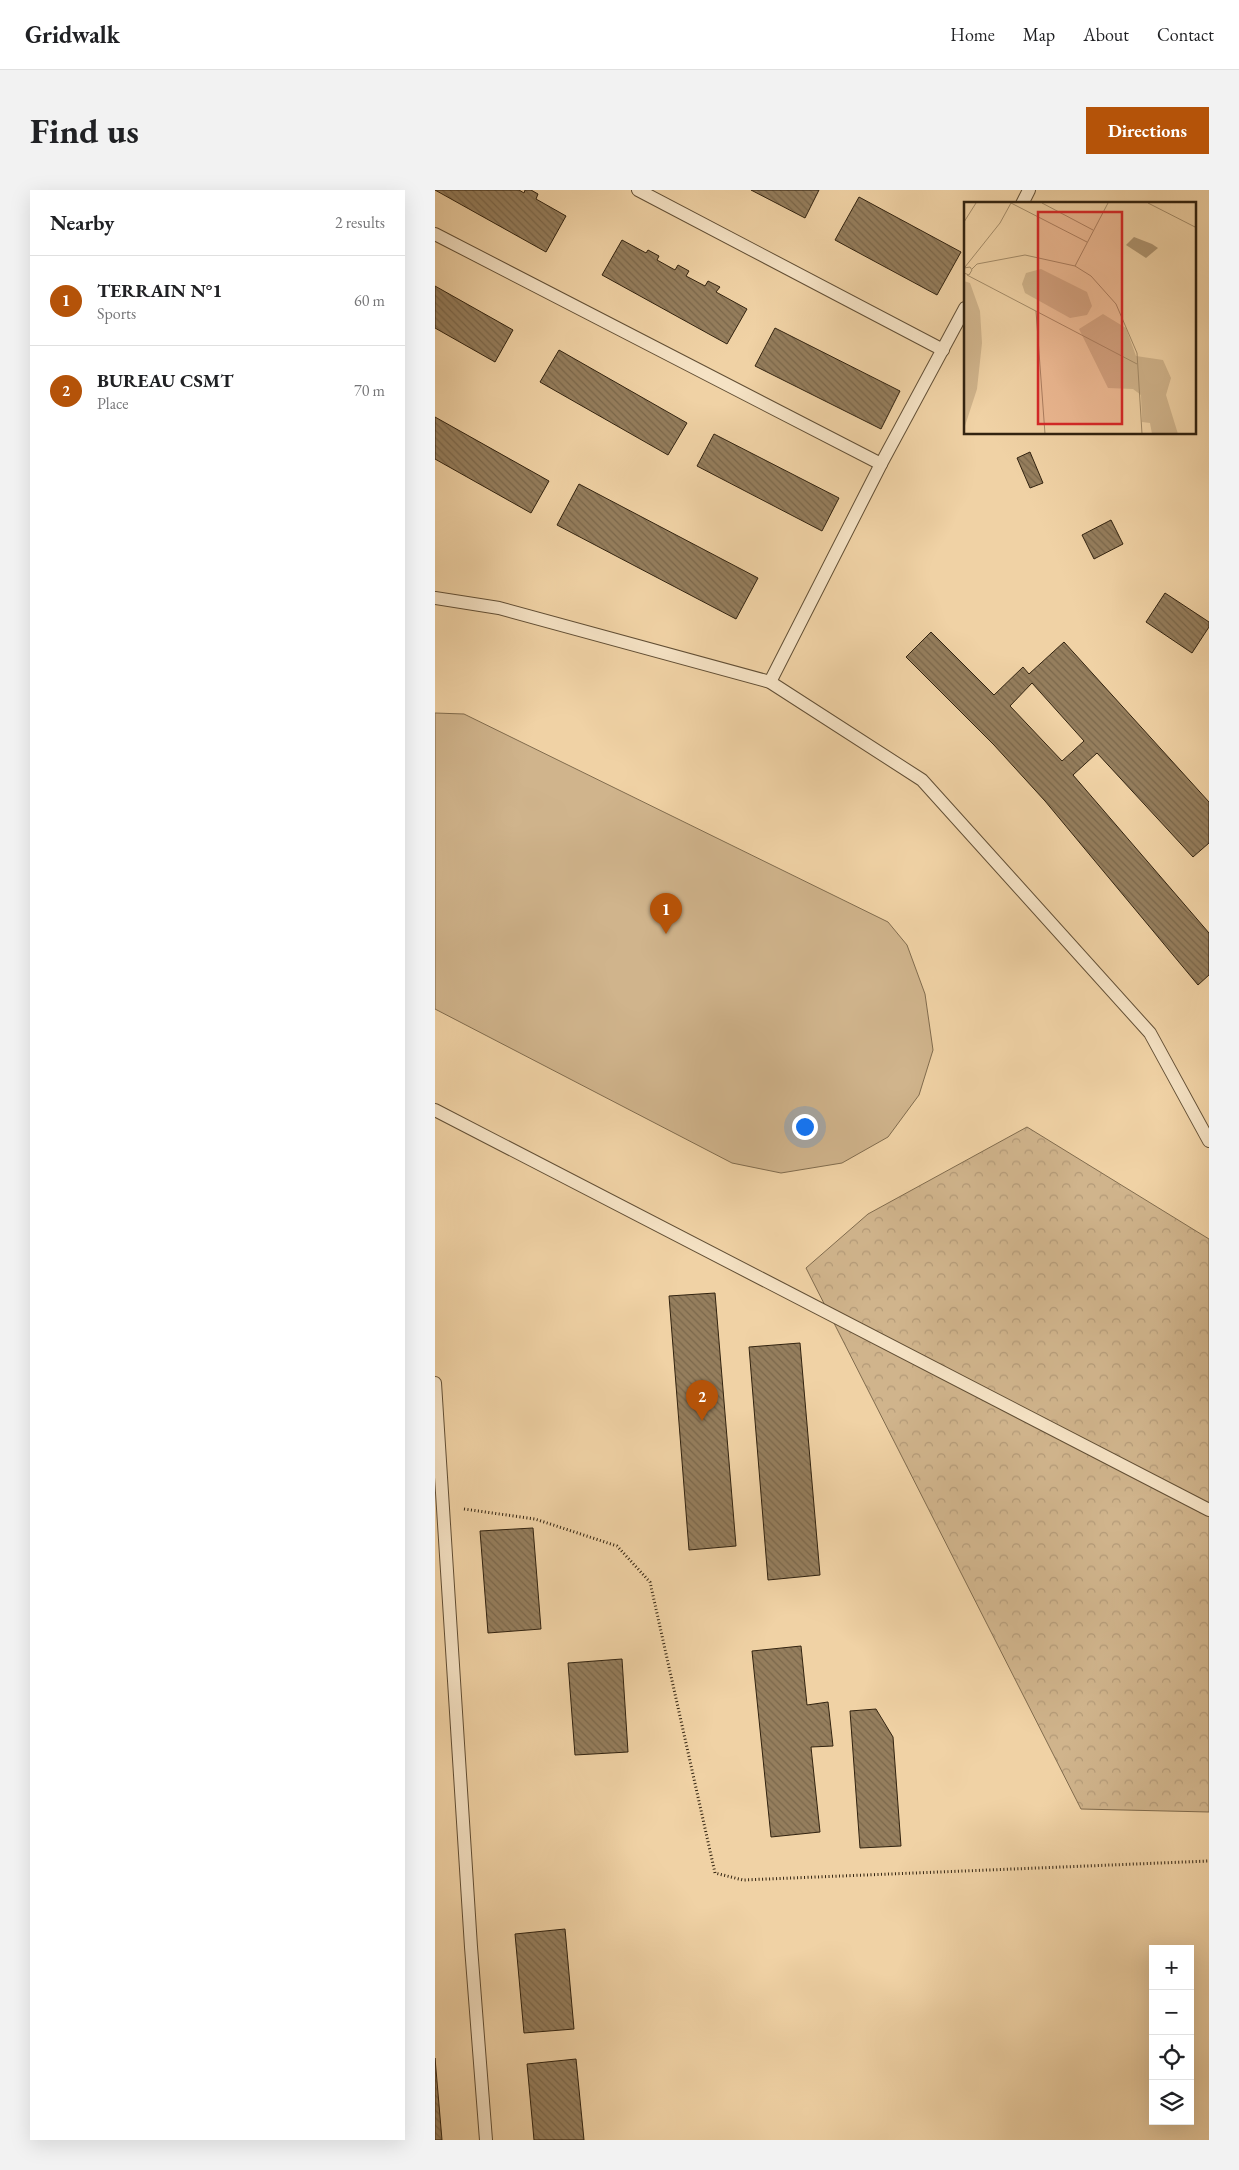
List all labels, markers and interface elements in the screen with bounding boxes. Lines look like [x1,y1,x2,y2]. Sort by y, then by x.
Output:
text: Gridwalk [25,19,120,50]
text: Home [950,23,995,46]
text: Map [1023,23,1055,46]
text: About [1083,23,1129,46]
text: Contact [1157,23,1214,46]
button: Directions [1086,107,1209,154]
text: Find us [30,108,139,153]
inset map [964,202,1197,435]
text: Nearby [50,209,114,236]
text: 2 results [335,212,385,233]
text: TERRAIN N°1 [97,278,222,303]
text: 1 [62,290,70,311]
text: 60 m [354,290,385,311]
text: Sports [97,303,136,324]
text: BUREAU CSMT [97,368,233,393]
text: 2 [62,380,70,401]
text: 70 m [354,380,385,401]
text: Place [97,393,129,414]
pin: 1 [650,893,682,934]
your location [792,1114,818,1140]
pin: 2 [686,1380,718,1421]
map controls [1149,1945,1194,2125]
button: + [1149,1945,1194,1990]
button: − [1149,1990,1194,2035]
button: locate [1149,2035,1194,2080]
button: layers [1149,2080,1194,2125]

